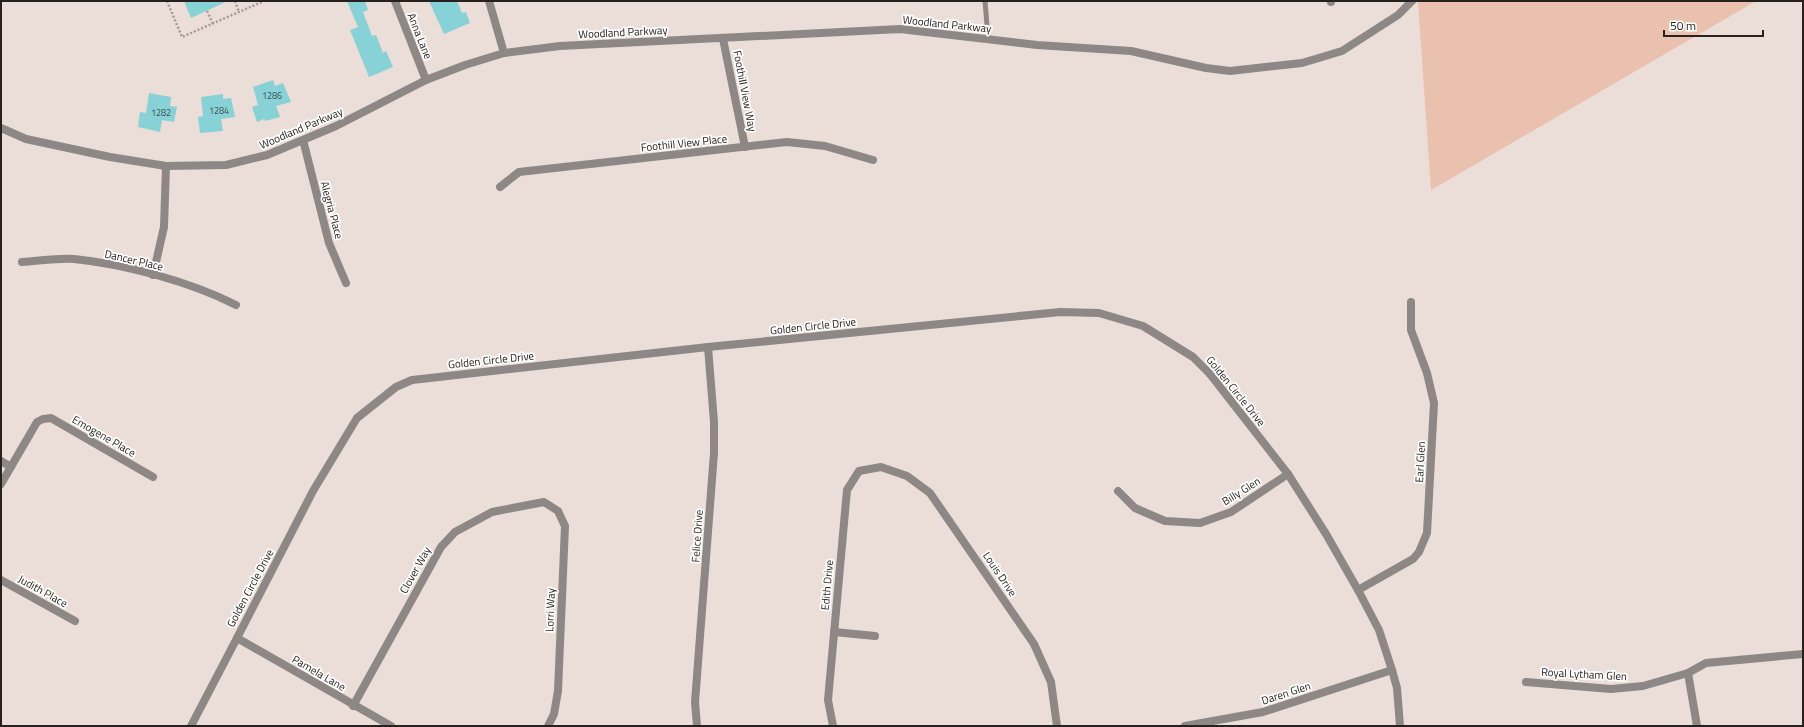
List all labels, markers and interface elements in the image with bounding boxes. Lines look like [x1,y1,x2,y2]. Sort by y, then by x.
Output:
street label: Anna Lane [403,10,437,62]
street label: Woodland Parkway [902,11,993,37]
scale bar [1664,12,1763,38]
text: 50 m [1670,16,1696,35]
street label: Woodland Parkway [578,22,669,42]
street label: Foothill View Way [729,49,761,134]
house number: 1286 [262,89,282,102]
street label: Woodland Parkway [257,103,346,153]
house number: 1284 [209,104,229,117]
house number: 1282 [151,106,171,119]
street label: Foothill View Place [640,130,728,155]
street label: Alegria Place [317,179,348,241]
street label: Dancer Place [103,245,165,275]
street label: Golden Circle Drive [769,313,857,338]
street label: Golden Circle Drive [447,347,535,372]
street label: Golden Circle Drive [1203,352,1270,430]
street label: Emogene Place [69,411,139,461]
street label: Earl Glen [1411,441,1429,483]
street label: Billy Glen [1219,473,1263,509]
street label: Felice Drive [687,509,707,563]
street label: Clover Way [396,543,435,596]
street label: Golden Circle Drive [223,546,278,630]
street label: Louis Drive [979,548,1021,600]
street label: Edith Drive [817,559,837,611]
street label: Judith Place [15,571,71,611]
street label: Lorri Way [541,587,559,632]
street label: Pamela Lane [289,651,349,695]
street label: Royal Lytham Glen [1541,664,1627,684]
street label: Daren Glen [1259,677,1313,708]

